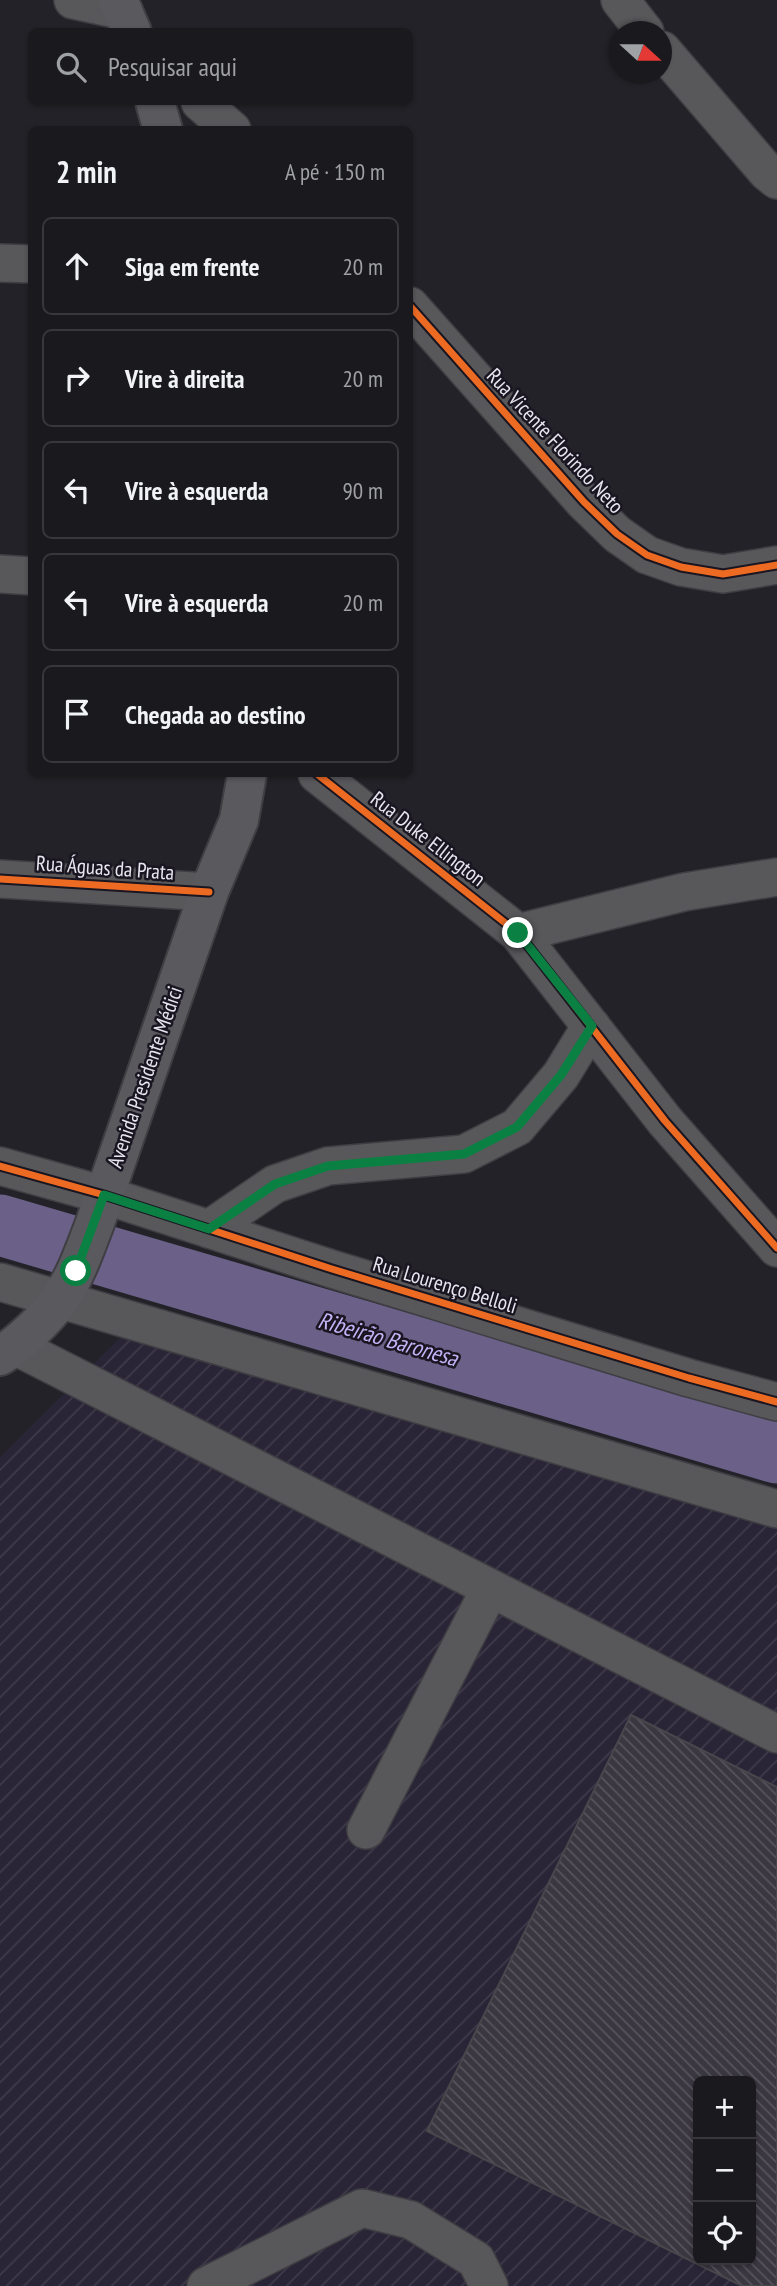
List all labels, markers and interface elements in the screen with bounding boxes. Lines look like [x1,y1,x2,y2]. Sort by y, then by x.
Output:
north arrow [609,21,672,84]
search box [28,28,413,105]
icon: search [52,48,90,86]
text: Pesquisar aqui [108,50,237,83]
text: 2 min [56,152,117,191]
text: A pé · 150 m [285,157,385,186]
icon: ahead [58,247,96,285]
text: Siga em frente [125,250,260,283]
text: 20 m [342,252,383,281]
icon: right [58,359,96,397]
text: Vire à direita [125,362,244,395]
street label: Rua Vicente Florindo Neto [481,362,630,519]
text: 20 m [342,364,383,393]
icon: left [58,471,96,509]
text: Vire à esquerda [125,474,268,507]
text: 90 m [342,476,383,505]
icon: left [58,583,96,621]
text: Vire à esquerda [125,586,268,619]
text: 20 m [342,588,383,617]
icon: arrive [58,695,96,733]
text: Chegada ao destino [125,698,306,731]
street label: Rua Duke Ellington [365,785,491,892]
street label: Rua Águas da Prata [35,849,175,886]
route end [502,917,533,948]
street label: Avenida Presidente Médici [101,982,188,1171]
street label: Rua Lourenço Belloli [370,1250,520,1319]
route start [60,1255,91,1286]
water label: Ribeirão Baronesa [315,1305,463,1373]
map controls [693,2076,756,2265]
button: + [693,2076,756,2139]
button: − [693,2139,756,2202]
button: locate [693,2202,756,2265]

